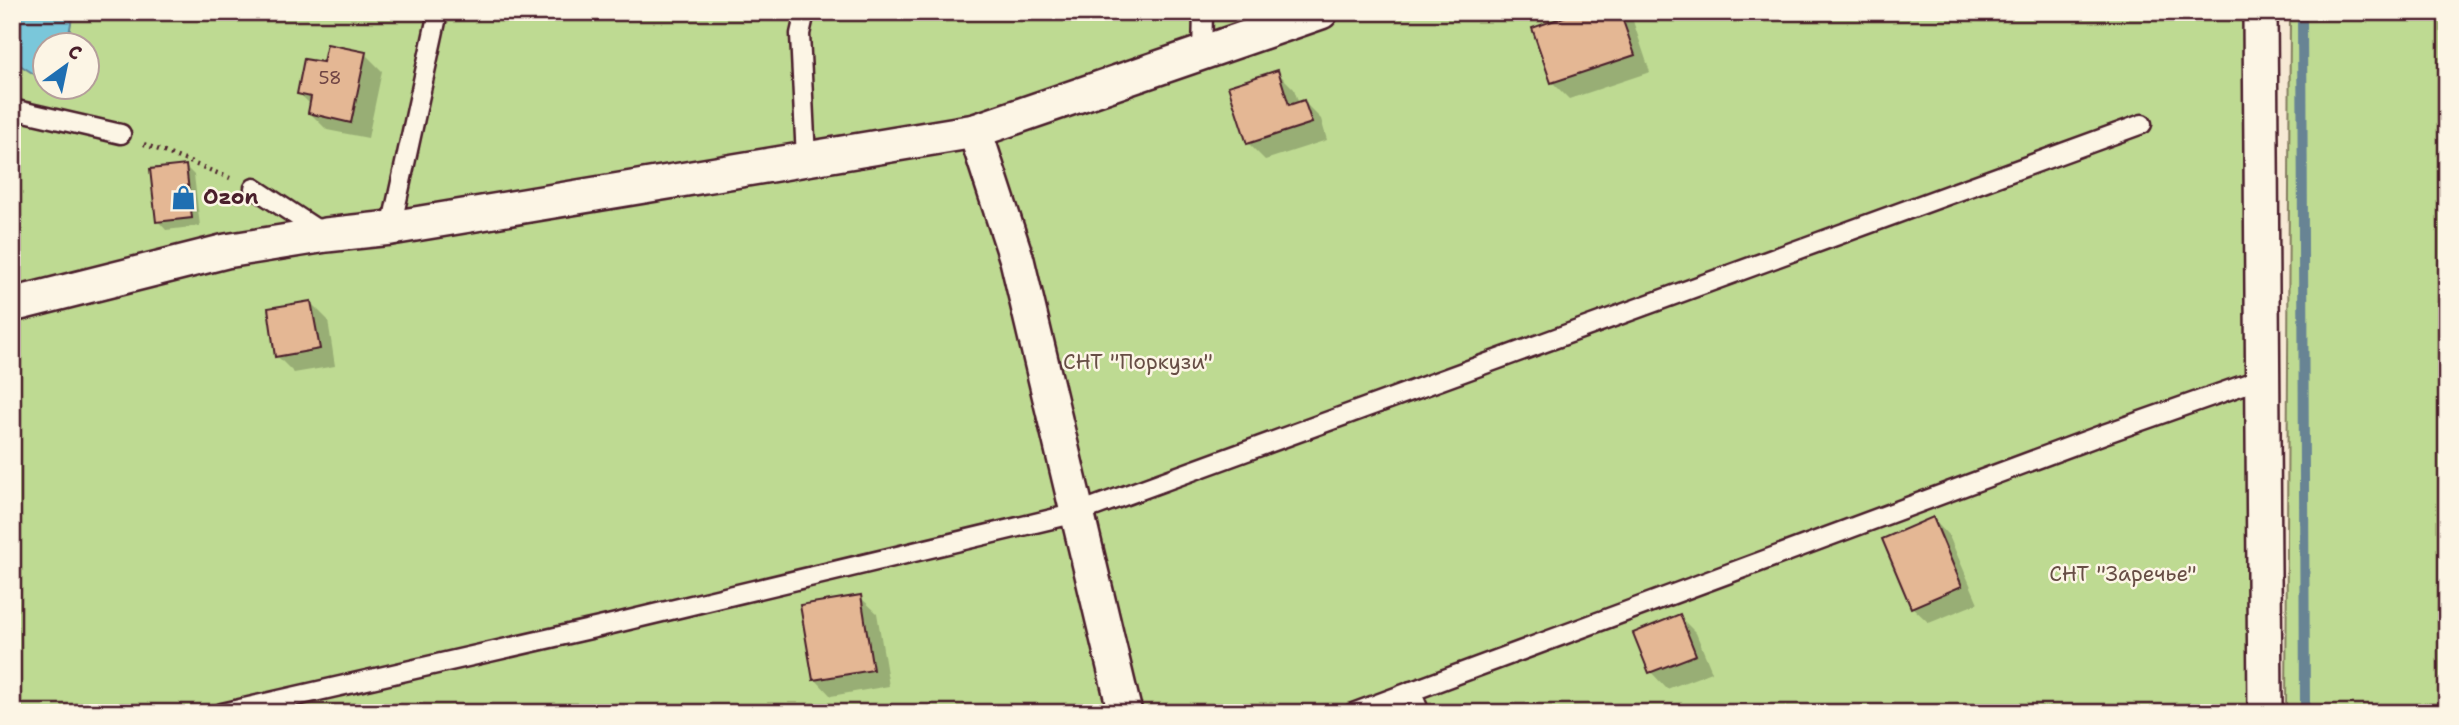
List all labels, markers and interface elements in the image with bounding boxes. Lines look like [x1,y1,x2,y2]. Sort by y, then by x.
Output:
north arrow [32,32,102,102]
text: С [63,39,87,66]
house number: 58 [318,66,342,90]
shop icon: Ozon [169,183,197,211]
place label: Ozon [203,183,258,211]
park label: СНТ "Поркузи" [1063,348,1213,376]
park label: СНТ "Заречье" [2049,560,2197,588]

